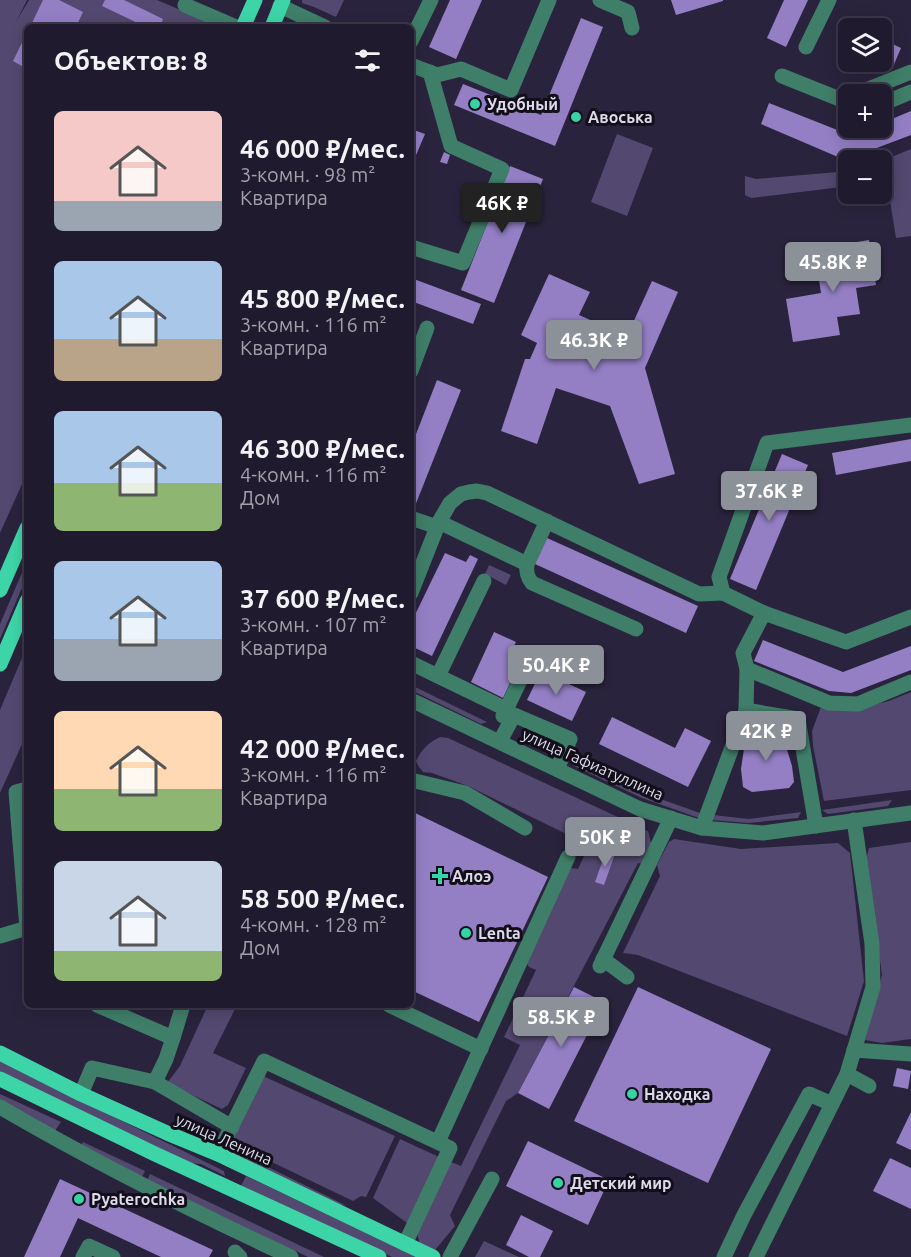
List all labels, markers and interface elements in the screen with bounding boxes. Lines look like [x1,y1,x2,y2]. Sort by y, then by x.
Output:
map controls [838,18,892,204]
button: layers [838,18,892,72]
icon: filters [351,44,384,77]
text: Объектов: 8 [54,46,208,75]
button: + [838,84,892,138]
place label: Удобный [487,95,558,113]
marker: Удобный [468,97,482,111]
place label: Авоська [588,108,653,126]
marker: Авоська [569,110,583,124]
text: 46 000 ₽/мес. [240,134,405,163]
icon: home [102,135,174,207]
button: − [838,150,892,204]
text: 3-комн. · 98 m² [240,163,375,186]
pin: 46K ₽ [460,183,544,234]
text: Квартира [240,186,328,209]
text: 46K ₽ [476,191,528,214]
pin: 45.8K ₽ [778,242,888,293]
text: 45.8K ₽ [799,250,867,273]
text: 45 800 ₽/мес. [240,284,405,313]
icon: home [102,285,174,357]
text: 3-комн. · 116 m² [240,313,387,336]
pin: 46.3K ₽ [539,320,649,371]
text: 46.3K ₽ [560,328,628,351]
text: Квартира [240,336,328,359]
text: 46 300 ₽/мес. [240,434,405,463]
icon: home [102,435,174,507]
text: 4-комн. · 116 m² [240,463,387,486]
pin: 37.6K ₽ [714,471,824,522]
text: 37.6K ₽ [735,479,803,502]
text: Дом [240,486,280,509]
text: 37 600 ₽/мес. [240,584,405,613]
icon: home [102,585,174,657]
text: 3-комн. · 107 m² [240,613,387,636]
text: Квартира [240,636,328,659]
pin: 50.4K ₽ [501,645,611,696]
text: 50.4K ₽ [522,653,590,676]
pin: 42K ₽ [724,711,808,762]
text: 42K ₽ [740,719,792,742]
street label: улица Гафиатуллина [520,725,666,803]
text: 42 000 ₽/мес. [240,734,405,763]
icon: home [102,735,174,807]
text: 3-комн. · 116 m² [240,763,387,786]
text: Квартира [240,786,328,809]
pin: 50K ₽ [563,817,647,868]
text: 50K ₽ [579,825,631,848]
place label: Алоэ [452,867,491,885]
marker: Алоэ [433,869,447,883]
text: 58 500 ₽/мес. [240,884,405,913]
icon: home [102,885,174,957]
text: 4-комн. · 128 m² [240,913,387,936]
place label: Lenta [478,924,521,942]
marker: Lenta [459,926,473,940]
text: Дом [240,936,280,959]
pin: 58.5K ₽ [506,997,616,1048]
text: 58.5K ₽ [527,1005,595,1028]
place label: Находка [644,1085,710,1103]
marker: Находка [625,1087,639,1101]
street label: улица Ленина [173,1110,275,1168]
place label: Детский мир [570,1174,672,1192]
marker: Детский мир [551,1176,565,1190]
place label: Pyaterochka [91,1190,185,1208]
marker: Pyaterochka [72,1192,86,1206]

